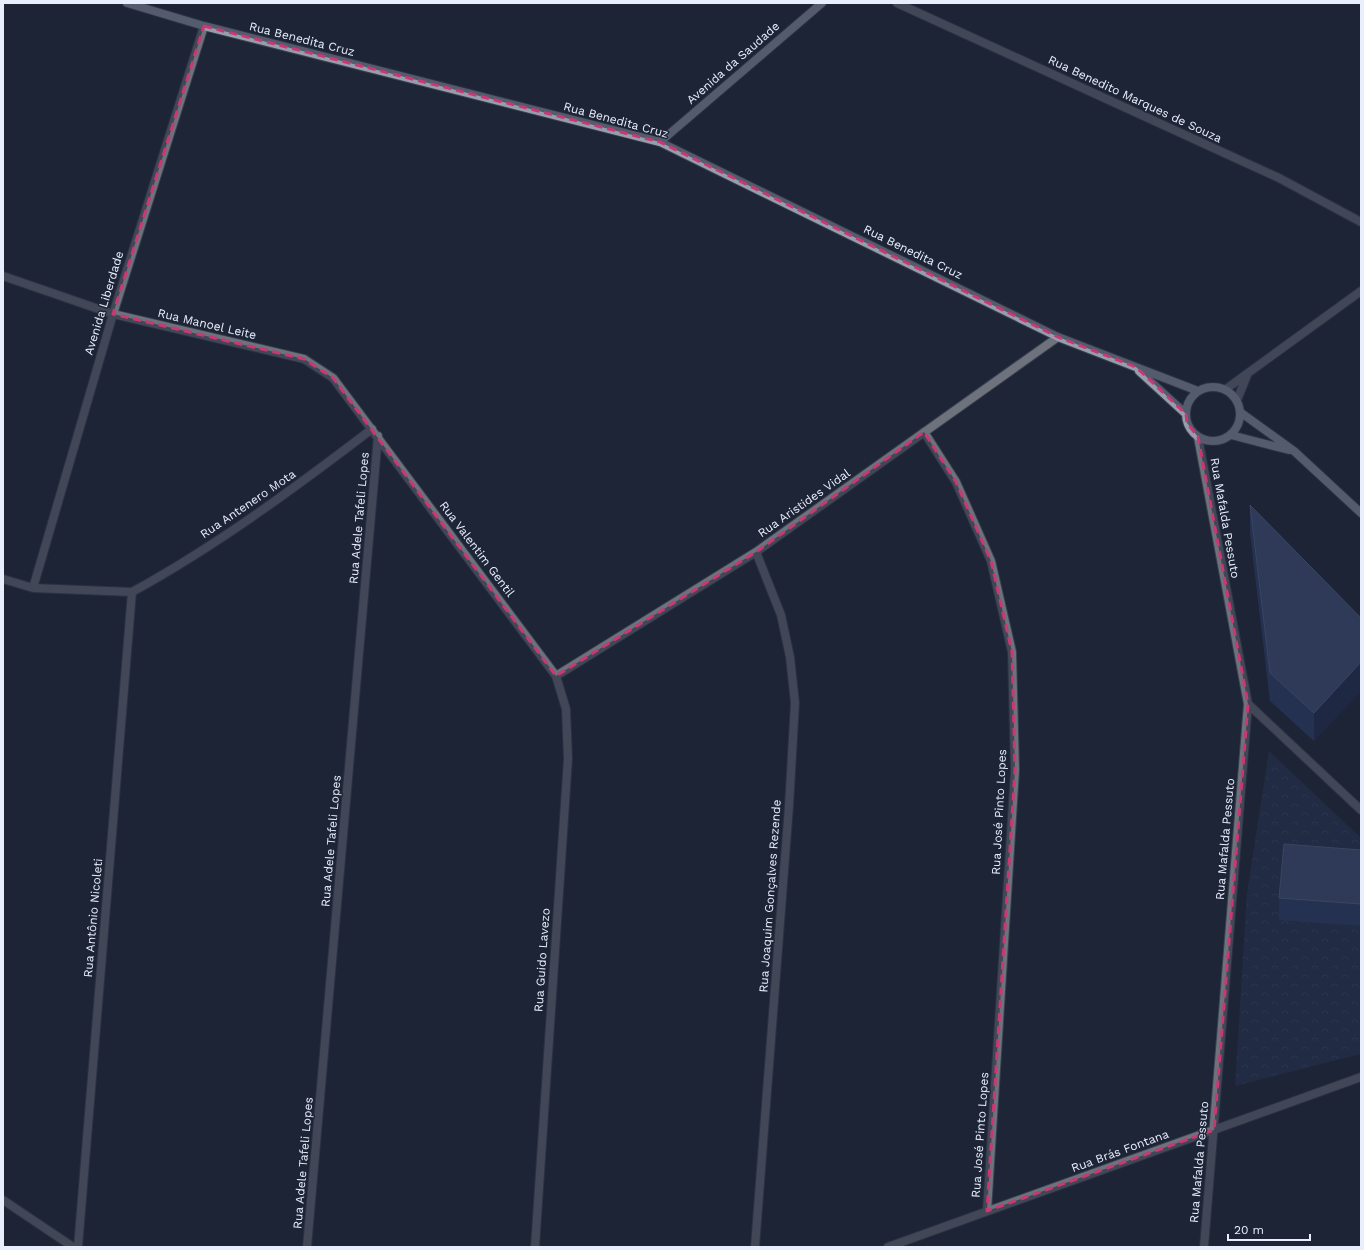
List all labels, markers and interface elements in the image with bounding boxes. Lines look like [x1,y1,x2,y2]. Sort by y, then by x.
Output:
street label: Rua Benedita Cruz [248,19,356,59]
street label: Avenida da Saudade [684,19,782,107]
street label: Rua Benedito Marques de Souza [1046,53,1224,146]
street label: Rua Benedita Cruz [562,99,670,141]
street label: Rua Benedita Cruz [861,222,965,282]
street label: Avenida Liberdade [82,249,126,357]
street label: Rua Manoel Leite [156,306,258,342]
street label: Rua Adele Tafeli Lopes [346,452,372,584]
street label: Rua Mafalda Pessuto [1208,457,1242,579]
street label: Rua Aristides Vidal [755,466,853,540]
street label: Rua Antenero Mota [198,467,299,541]
street label: Rua Valentim Gentil [437,499,518,600]
street label: Rua José Pinto Lopes [989,749,1009,875]
street label: Rua Adele Tafeli Lopes [318,775,344,907]
street label: Rua Mafalda Pessuto [1213,778,1237,900]
street label: Rua Joaquim Gonçalves Rezende [756,799,784,993]
street label: Rua Antônio Nicoleti [81,858,105,978]
street label: Rua Guido Lavezo [531,907,553,1013]
street label: Rua José Pinto Lopes [969,1072,991,1198]
street label: Rua Adele Tafeli Lopes [290,1097,316,1229]
street label: Rua Mafalda Pessuto [1187,1101,1211,1223]
street label: Rua Brás Fontana [1069,1127,1171,1175]
scale bar [1228,1216,1310,1242]
text: 20 m [1234,1223,1264,1237]

